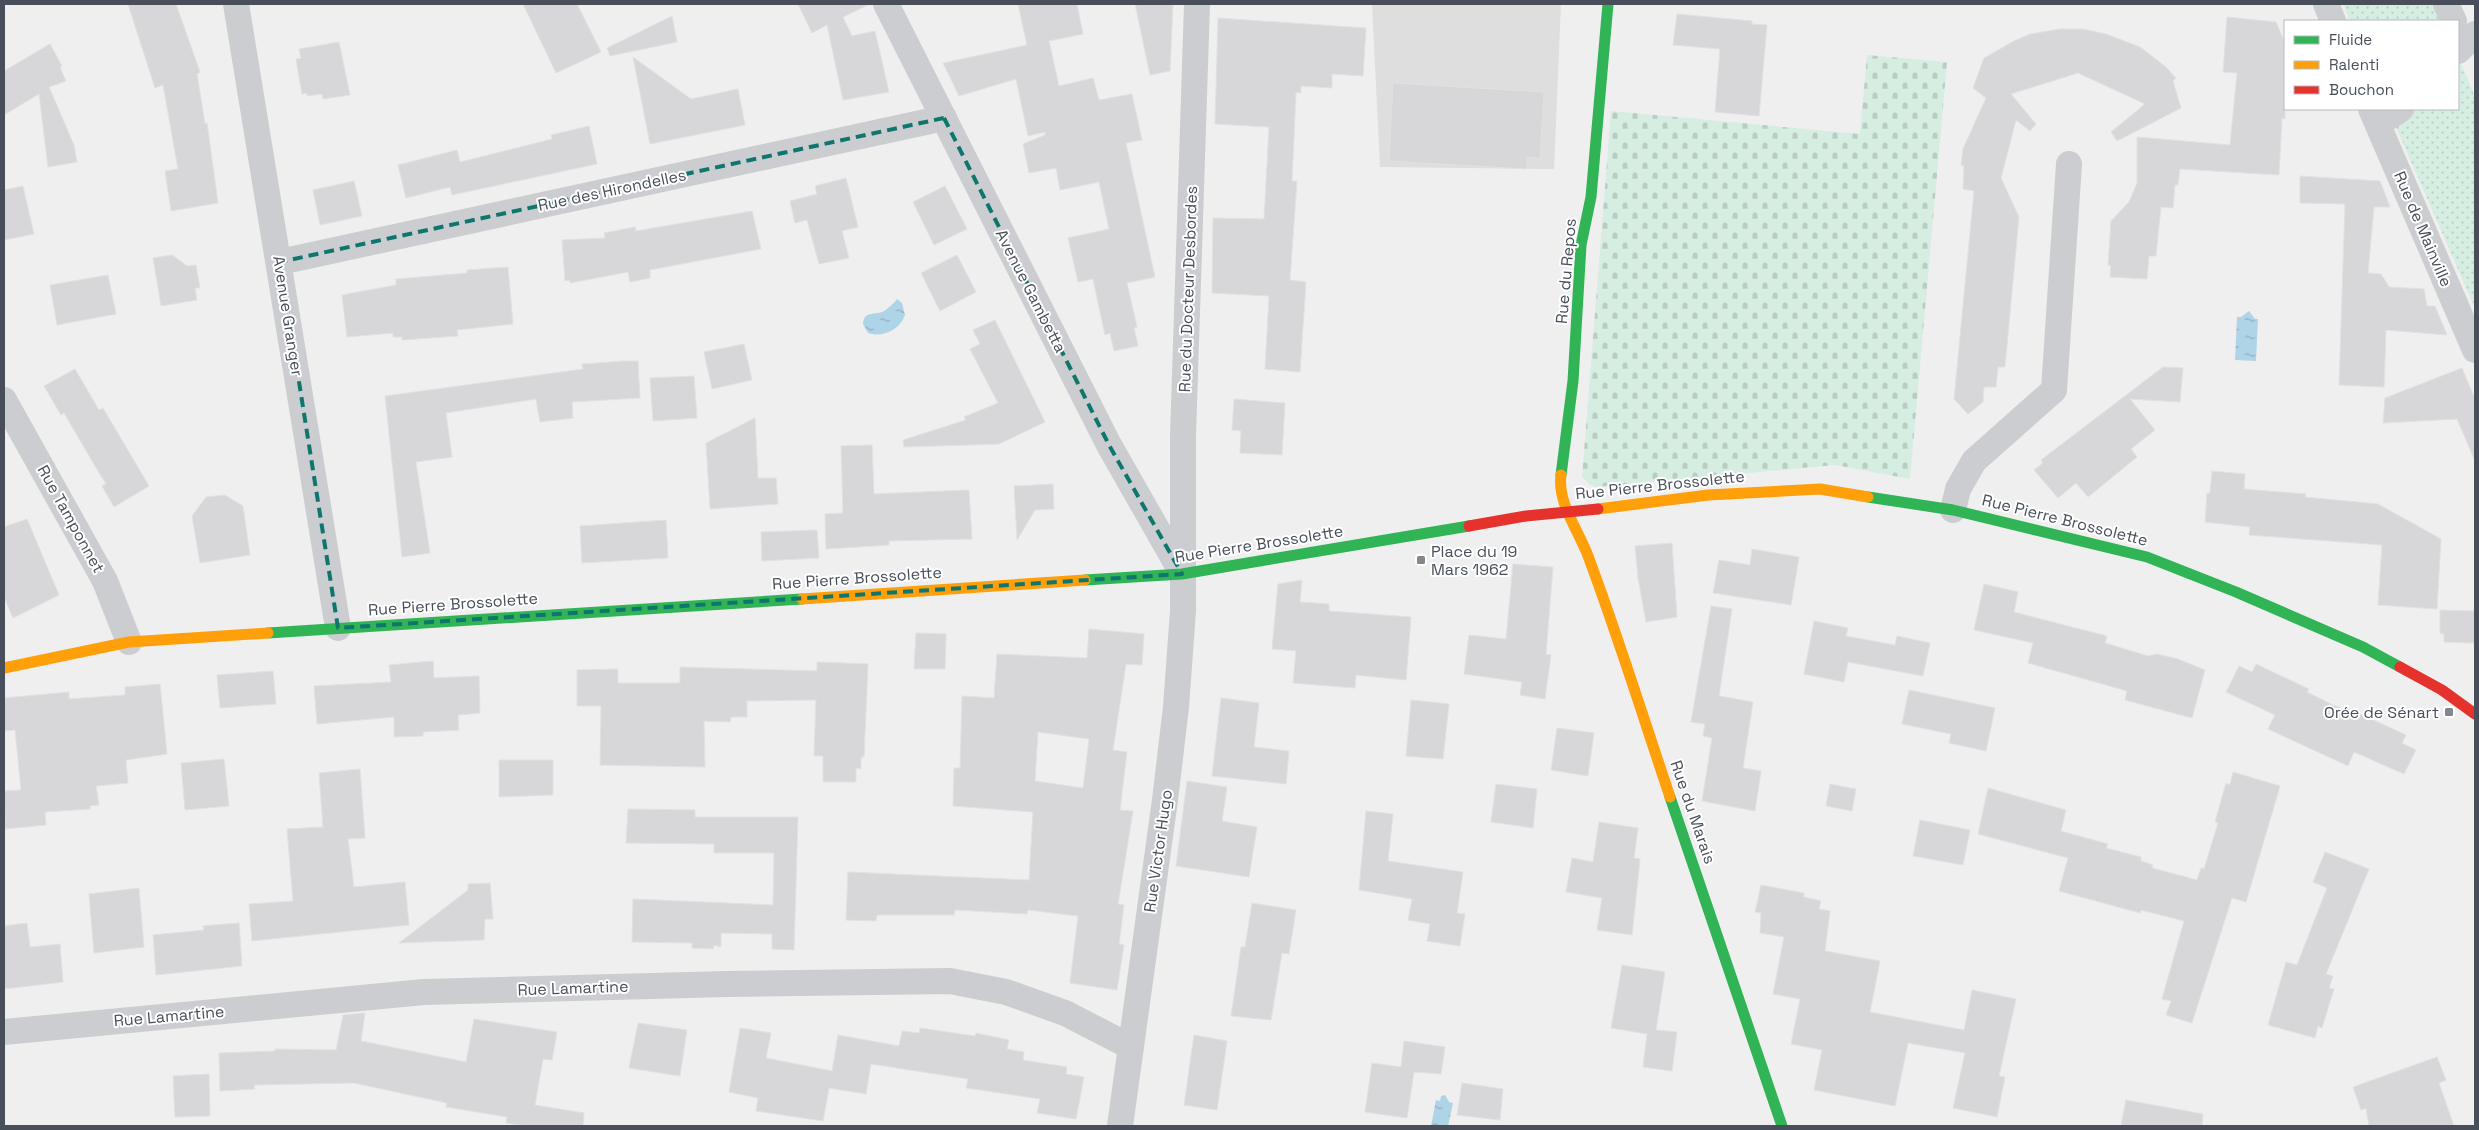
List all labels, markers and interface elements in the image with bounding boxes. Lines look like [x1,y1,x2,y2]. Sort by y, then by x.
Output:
legend [2284,20,2459,110]
text: Fluide [2329,30,2372,49]
text: Ralenti [2329,55,2379,74]
text: Bouchon [2329,80,2394,99]
street label: Rue des Hirondelles [536,164,688,216]
street label: Rue de Mainville [2389,168,2457,290]
street label: Rue du Docteur Desbordes [1174,185,1202,393]
street label: Rue du Repos [1551,217,1581,325]
street label: Avenue Gambetta [991,226,1071,356]
street label: Avenue Granger [268,254,308,378]
street label: Rue Tamponnet [33,461,109,577]
street label: Rue Pierre Brossolette [1574,466,1746,504]
street label: Rue Pierre Brossolette [1980,489,2150,551]
street label: Rue Pierre Brossolette [1173,520,1345,568]
place label: Place du 19 Mars 1962 [1431,541,1517,580]
marker: Place du 19 Mars 1962 [1415,554,1427,566]
street label: Rue Pierre Brossolette [771,562,943,594]
street label: Rue Pierre Brossolette [367,588,539,620]
place label: Orée de Sénart [2324,702,2439,723]
marker: Orée de Sénart [2443,706,2455,718]
street label: Rue du Marais [1665,758,1721,866]
street label: Rue Victor Hugo [1139,788,1177,914]
street label: Rue Lamartine [517,976,629,1000]
street label: Rue Lamartine [113,1001,225,1031]

